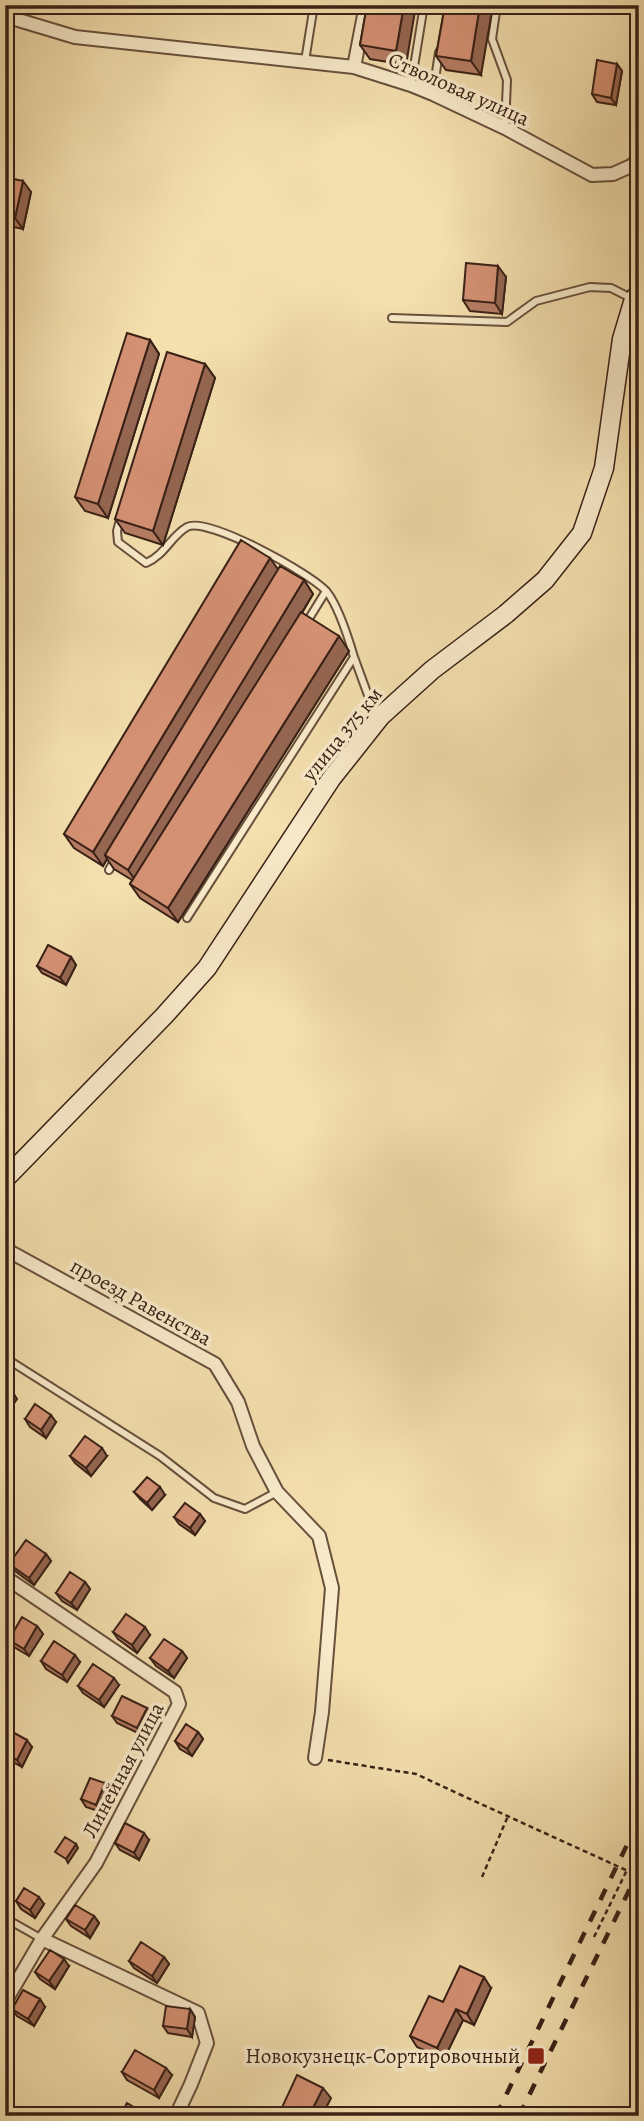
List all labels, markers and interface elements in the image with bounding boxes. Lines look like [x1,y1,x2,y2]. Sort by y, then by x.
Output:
street label: Стволовая улица [384,45,534,133]
street label: улица 375 км [295,681,389,788]
street label: проезд Равенства [65,1252,217,1353]
street label: Линейная улица [76,1697,171,1843]
place label: Новокузнецк-Сортировочный [245,2042,520,2070]
marker: Новокузнецк-Сортировочный [526,2046,546,2066]

